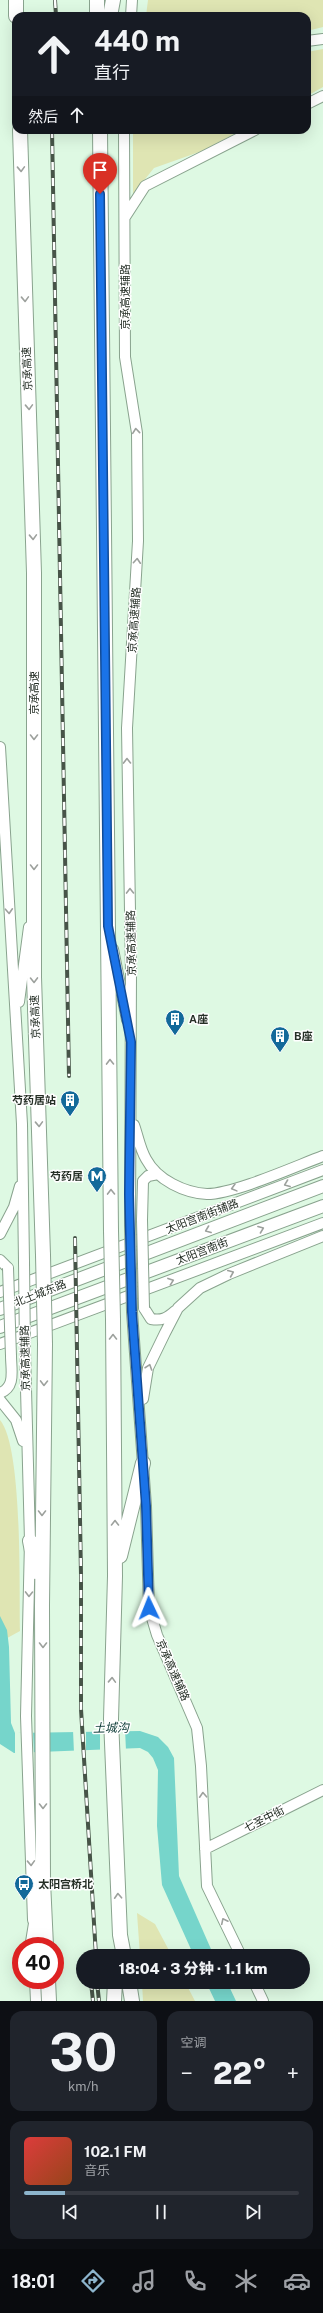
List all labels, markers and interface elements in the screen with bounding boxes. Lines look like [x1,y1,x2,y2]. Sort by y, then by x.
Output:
text: 440 m [94,24,180,57]
icon: ahead [28,28,80,80]
text: 直行 [94,62,130,83]
icon: ahead [66,104,88,126]
text: 然后 [28,108,58,125]
pin [83,153,117,194]
icon: arrive [89,159,111,181]
one-way arrow [17,166,25,172]
street label: 京承高速辅路 [119,264,131,330]
one-way arrow [21,296,29,302]
street label: 京承高速 [20,347,34,391]
one-way arrow [24,404,33,410]
one-way arrow [132,428,141,434]
one-way arrow [28,534,37,540]
one-way arrow [133,558,142,564]
street label: 京承高速辅路 [126,587,142,653]
street label: 京承高速 [28,671,40,715]
one-way arrow [30,734,38,740]
one-way arrow [123,758,132,764]
one-way arrow [30,864,38,870]
one-way arrow [126,888,134,894]
one-way arrow [5,908,14,914]
street label: 京承高速辅路 [124,910,138,976]
one-way arrow [30,977,38,983]
street label: 京承高速 [28,995,42,1039]
building icon: A座 [164,1008,186,1036]
place label: A座 [189,1013,208,1025]
building icon: B座 [269,1025,291,1053]
place label: B座 [294,1030,313,1042]
one-way arrow [105,1059,114,1065]
building icon: 芍药居站 [59,1089,81,1117]
place label: 芍药居站 [12,1094,56,1106]
one-way arrow [34,1121,43,1127]
metro station icon: 芍药居 [86,1165,108,1193]
place label: 芍药居 [50,1170,83,1182]
one-way arrow [283,1180,290,1188]
one-way arrow [230,1183,237,1192]
one-way arrow [107,1189,115,1195]
street label: 太阳宫南街辅路 [164,1197,240,1235]
one-way arrow [205,1225,212,1233]
one-way arrow [258,1225,265,1233]
street label: 太阳宫南街 [174,1236,230,1266]
one-way arrow [227,1270,235,1278]
street label: 北土城东路 [12,1278,68,1308]
one-way arrow [167,1278,174,1286]
street label: 京承高速辅路 [18,1325,32,1391]
one-way arrow [109,1334,117,1340]
one-way arrow [144,1364,153,1371]
one-way arrow [40,1380,48,1386]
one-way arrow [38,1510,46,1516]
one-way arrow [111,1520,119,1526]
position arrow [128,1587,170,1629]
one-way arrow [24,1591,33,1597]
street label: 京承高速辅路 [154,1637,192,1703]
one-way arrow [39,1642,47,1648]
one-way arrow [108,1677,116,1683]
water label: 土城沟 [93,1721,131,1735]
one-way arrow [198,1792,207,1798]
one-way arrow [39,1803,47,1809]
street label: 七圣中街 [242,1804,286,1834]
one-way arrow [27,1860,35,1866]
bus stop icon: 太阳宫桥北 [13,1873,35,1901]
place label: 太阳宫桥北 [38,1878,93,1890]
one-way arrow [114,1893,123,1899]
one-way arrow [221,1918,229,1925]
speed limit sign: 40 [12,1937,64,1989]
text: 18:04 · 3 分钟 · 1.1 km [119,1960,267,1977]
text: 30 [49,2022,117,2083]
text: 空调 [181,2035,207,2050]
text: 22° [213,2055,267,2091]
text: − [181,2060,193,2086]
text: + [287,2060,299,2086]
text: km/h [68,2079,99,2094]
text: 102.1 FM [84,2143,146,2160]
text: 音乐 [84,2163,110,2178]
icon: previous [59,2201,81,2223]
icon: pause [150,2201,172,2223]
icon: next [242,2201,264,2223]
icon: directions [79,2267,107,2295]
icon: music [130,2267,158,2295]
icon: phone [181,2267,209,2295]
icon: climate [232,2267,260,2295]
icon: car [283,2267,311,2295]
text: 18:01 [12,2271,56,2292]

